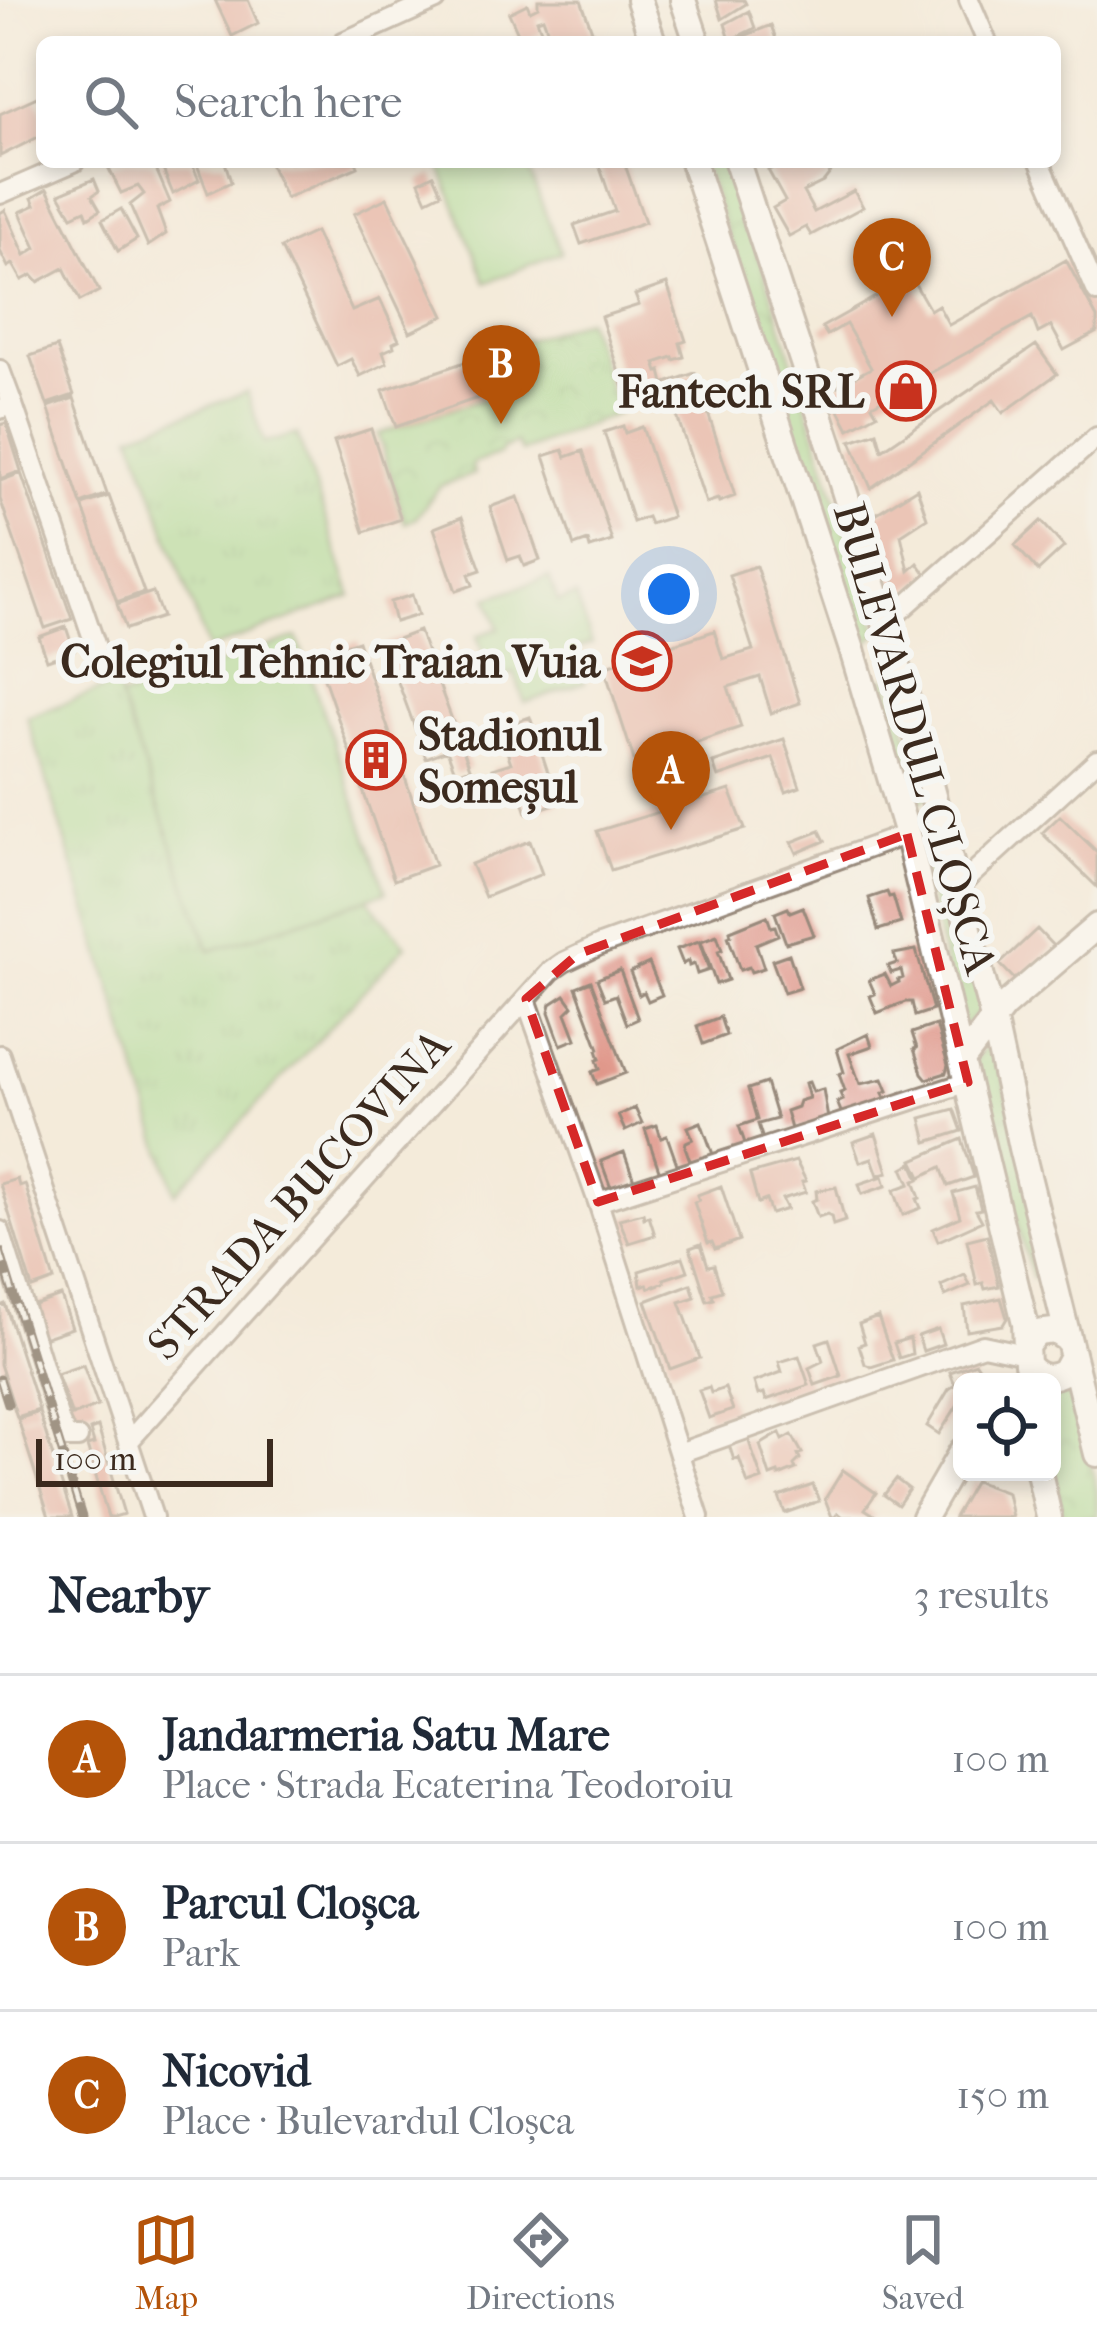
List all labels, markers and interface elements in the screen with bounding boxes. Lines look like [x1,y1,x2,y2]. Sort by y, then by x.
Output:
search box [36,36,1061,168]
icon: search [78,69,144,135]
text: Search here [174,76,402,129]
pin: C [853,218,931,317]
pin: B [462,325,540,424]
shop icon: Fantech SRL [875,360,937,422]
place label: Fantech SRL [618,366,865,419]
street label: BULEVARDUL CLOȘCA [822,496,1008,981]
your location [639,564,699,624]
school or university icon: Colegiul Tehnic Traian Vuia [611,630,673,692]
place label: Colegiul Tehnic Traian Vuia [61,636,601,689]
place label: Stadionul Someșul [418,709,602,815]
building icon: Stadionul Someșul [345,729,407,791]
pin: A [632,731,710,830]
street label: STRADA BUCOVINA [137,1019,462,1371]
map controls [953,1373,1061,1481]
button: locate [953,1373,1061,1481]
scale bar [36,1433,273,1486]
text: 100 m [54,1440,137,1479]
text: Nearby [48,1565,209,1625]
text: 3 results [914,1572,1049,1618]
text: Jandarmeria Satu Mare [162,1709,610,1762]
text: A [74,1736,100,1782]
text: 100 m [951,1736,1049,1782]
text: Place · Strada Ecaterina Teodoroiu [162,1762,733,1808]
text: Parcul Cloșca [162,1877,418,1930]
text: B [74,1904,100,1950]
text: 100 m [951,1904,1049,1950]
text: Park [162,1930,240,1976]
text: Nicovid [162,2045,311,2098]
text: C [74,2072,100,2118]
text: 150 m [956,2072,1049,2118]
text: Place · Bulevardul Cloșca [162,2098,574,2144]
tab: Map [133,2207,199,2318]
tab: Directions [466,2207,615,2318]
tab: Saved [882,2207,964,2318]

